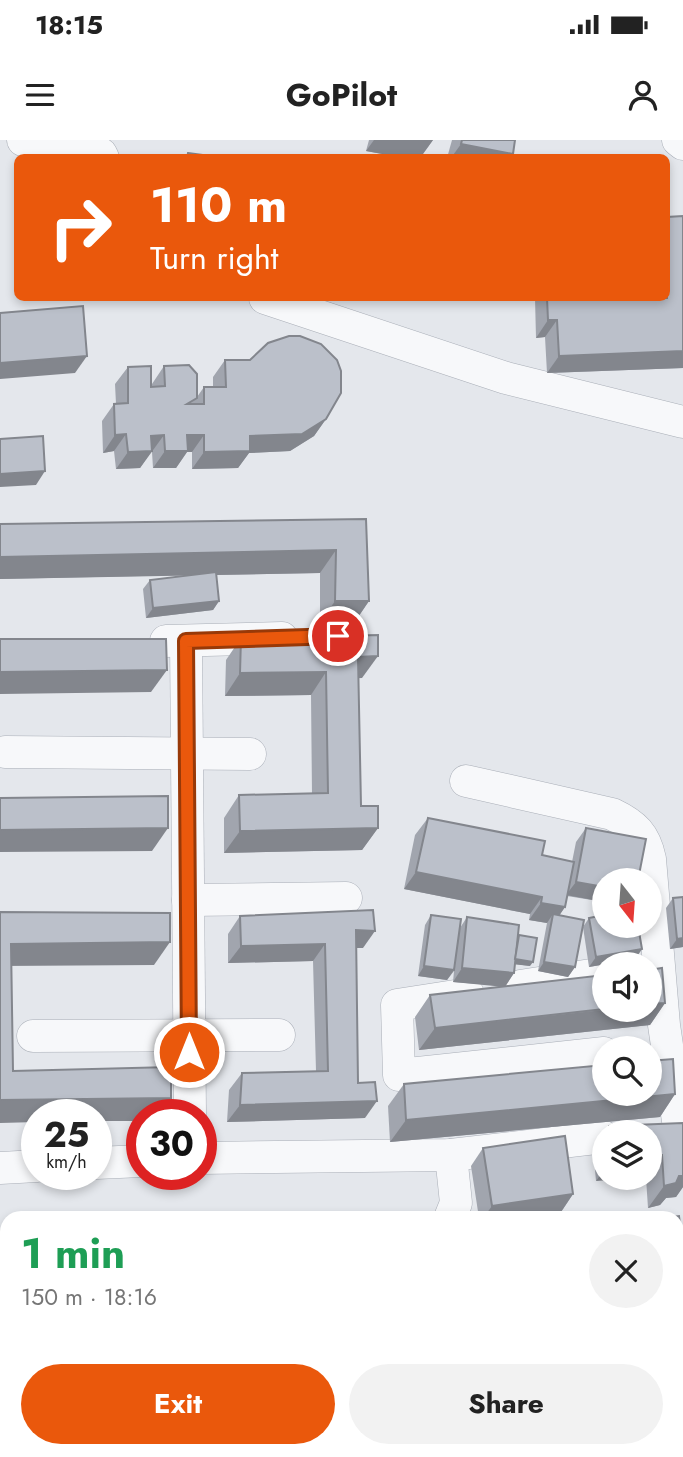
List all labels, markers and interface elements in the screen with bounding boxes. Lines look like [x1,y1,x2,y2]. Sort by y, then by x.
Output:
text: 18:15 [35,6,103,44]
text: GoPilot [286,72,397,118]
icon: menu [21,76,59,114]
icon: person [624,76,662,114]
text: 110 m [150,170,287,240]
icon: right [35,182,126,273]
text: Turn right [150,235,279,281]
pin [308,606,368,666]
icon: arrive [319,617,357,655]
north arrow [592,868,662,938]
map controls [592,868,662,1190]
button: sound [592,952,662,1022]
position arrow [152,1015,226,1089]
button: search [592,1036,662,1106]
speed limit sign: 30 [126,1099,217,1190]
text: 25 [44,1110,89,1160]
button: layers [592,1120,662,1190]
text: km/h [46,1149,87,1175]
text: 1 min [21,1223,125,1284]
button: close [589,1234,663,1308]
text: 150 m · 18:16 [21,1280,157,1314]
button: Exit [21,1364,335,1444]
button: Share [349,1364,663,1444]

